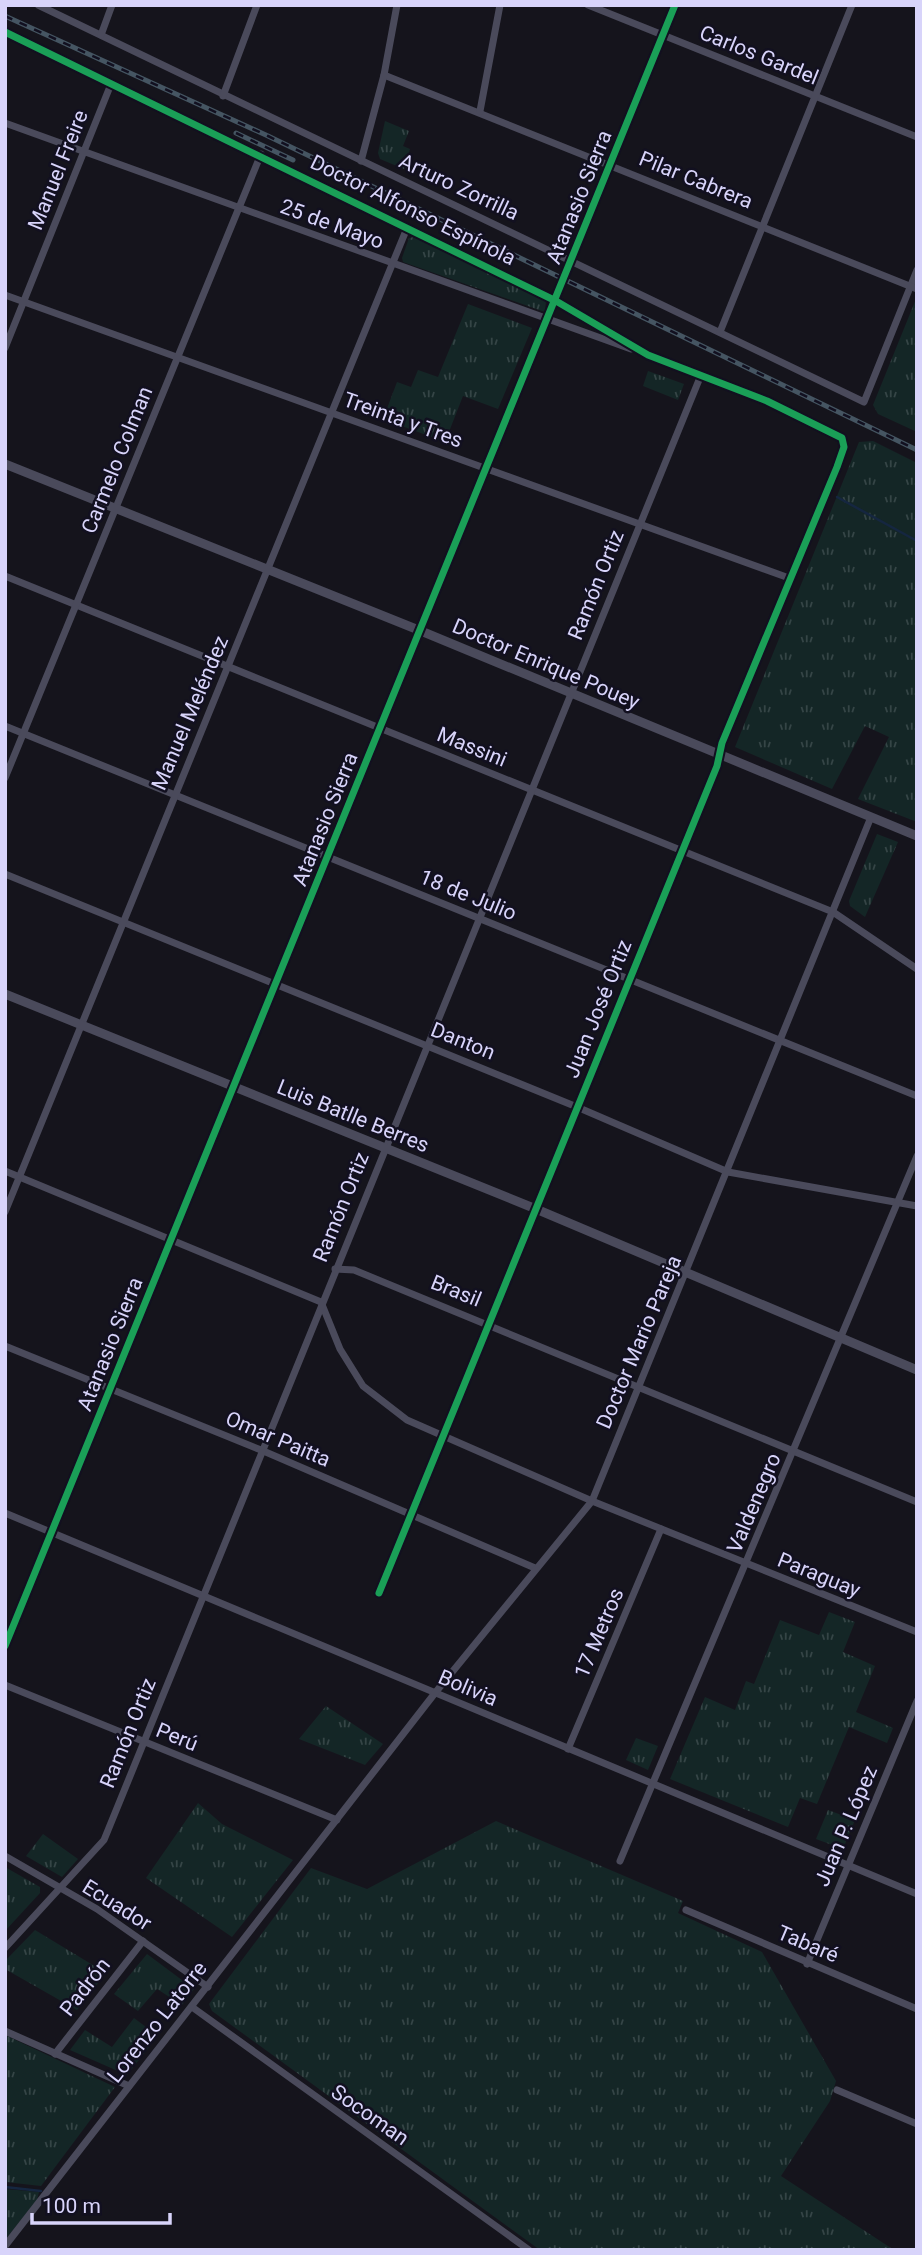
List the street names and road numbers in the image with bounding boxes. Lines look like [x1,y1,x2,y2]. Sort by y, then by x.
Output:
street label: Carlos Gardel [696,20,822,90]
street label: Manuel Freire [23,107,93,233]
street label: Atanasio Sierra [541,127,617,267]
street label: Pilar Cabrera [636,146,756,214]
street label: Arturo Zorrilla [395,149,523,225]
street label: Doctor Alfonso Espínola [306,150,520,270]
street label: 25 de Mayo [277,194,387,254]
street label: Carmelo Colman [77,383,157,537]
street label: Treinta y Tres [340,387,466,453]
street label: Ramón Ortiz [563,527,629,643]
street label: Doctor Enrique Pouey [449,614,643,714]
street label: Manuel Meléndez [147,632,233,794]
street label: Massini [434,722,510,772]
street label: Atanasio Sierra [287,749,363,889]
street label: 18 de Julio [416,865,520,925]
street label: Juan José Ortiz [559,937,637,1081]
street label: Danton [427,1017,499,1065]
street label: Luis Batlle Berres [274,1075,432,1157]
street label: Ramón Ortiz [308,1149,374,1265]
street label: Doctor Mario Pareja [592,1252,686,1432]
street label: Brasil [427,1270,485,1312]
street label: Atanasio Sierra [72,1274,148,1414]
street label: Omar Paitta [222,1406,334,1472]
street label: Valdenegro [722,1450,786,1556]
street label: Paraguay [774,1548,864,1602]
street label: 17 Metros [569,1585,629,1681]
street label: Bolivia [435,1665,501,1711]
street label: Ramón Ortiz [95,1675,161,1791]
street label: Perú [153,1718,201,1756]
street label: Juan P. López [810,1762,882,1890]
street label: Ecuador [78,1875,156,1935]
street label: Tabaré [774,1920,842,1968]
street label: Padrón [55,1953,115,2021]
street label: Lorenzo Latorre [102,1957,212,2087]
street label: Socoman [327,2080,413,2150]

